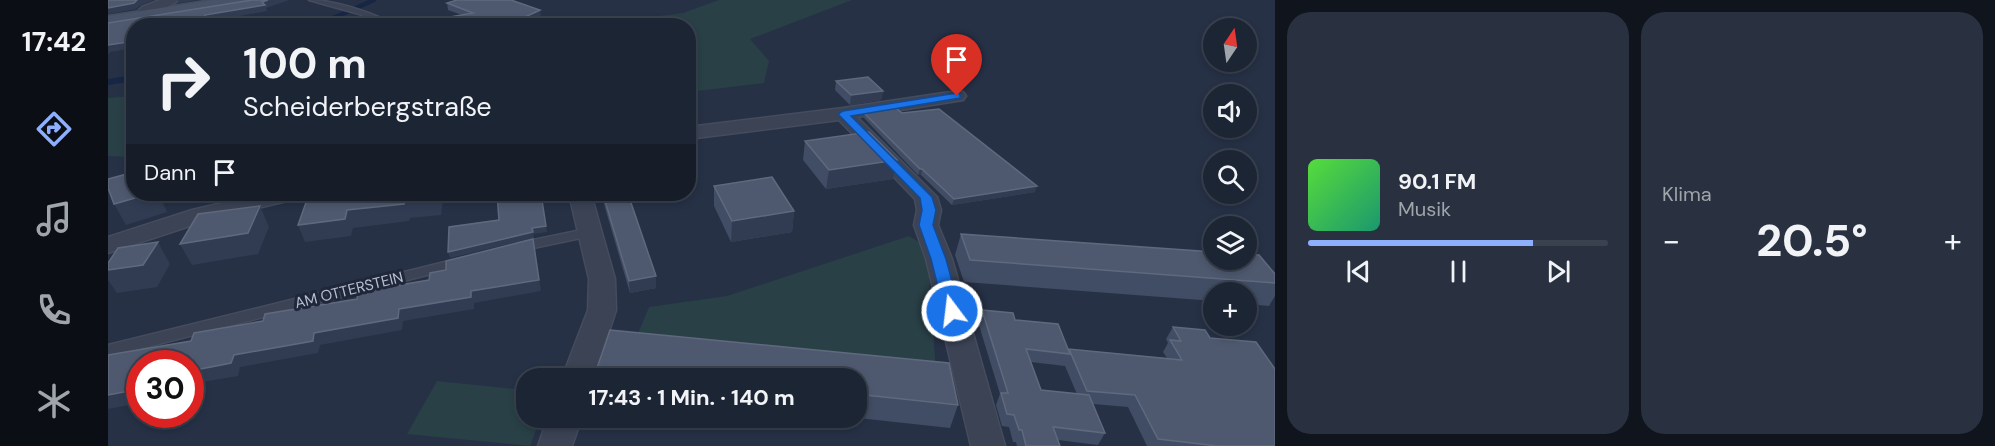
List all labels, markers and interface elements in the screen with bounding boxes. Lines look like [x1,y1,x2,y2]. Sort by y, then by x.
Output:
north arrow [1203,18,1257,72]
map controls [1203,18,1257,336]
text: 17:42 [22,24,86,59]
pin [931,34,982,96]
text: 100 m [243,36,367,91]
icon: right [144,42,222,120]
icon: arrive [940,43,973,76]
button: sound [1203,84,1257,138]
text: Scheiderbergstraße [243,89,492,124]
icon: directions [33,108,75,150]
button: search [1203,150,1257,204]
icon: arrive [208,156,241,189]
text: Dann [144,158,196,187]
text: 90.1 FM [1398,167,1476,196]
text: Klima [1662,181,1712,207]
text: Musik [1398,196,1451,222]
icon: music [33,198,75,240]
text: 20.5° [1756,211,1868,270]
button: layers [1203,216,1257,270]
text: − [1662,219,1680,262]
text: + [1944,219,1962,262]
icon: previous [1342,255,1375,288]
icon: pause [1442,255,1475,288]
icon: next [1542,255,1575,288]
street label: AM OTTERSTEIN [293,267,405,313]
position arrow [920,279,984,343]
button: + [1203,282,1257,336]
icon: phone [33,289,75,331]
speed limit sign: 30 [126,350,204,428]
icon: climate [33,380,75,422]
text: 17:43 · 1 Min. · 140 m [588,383,795,412]

